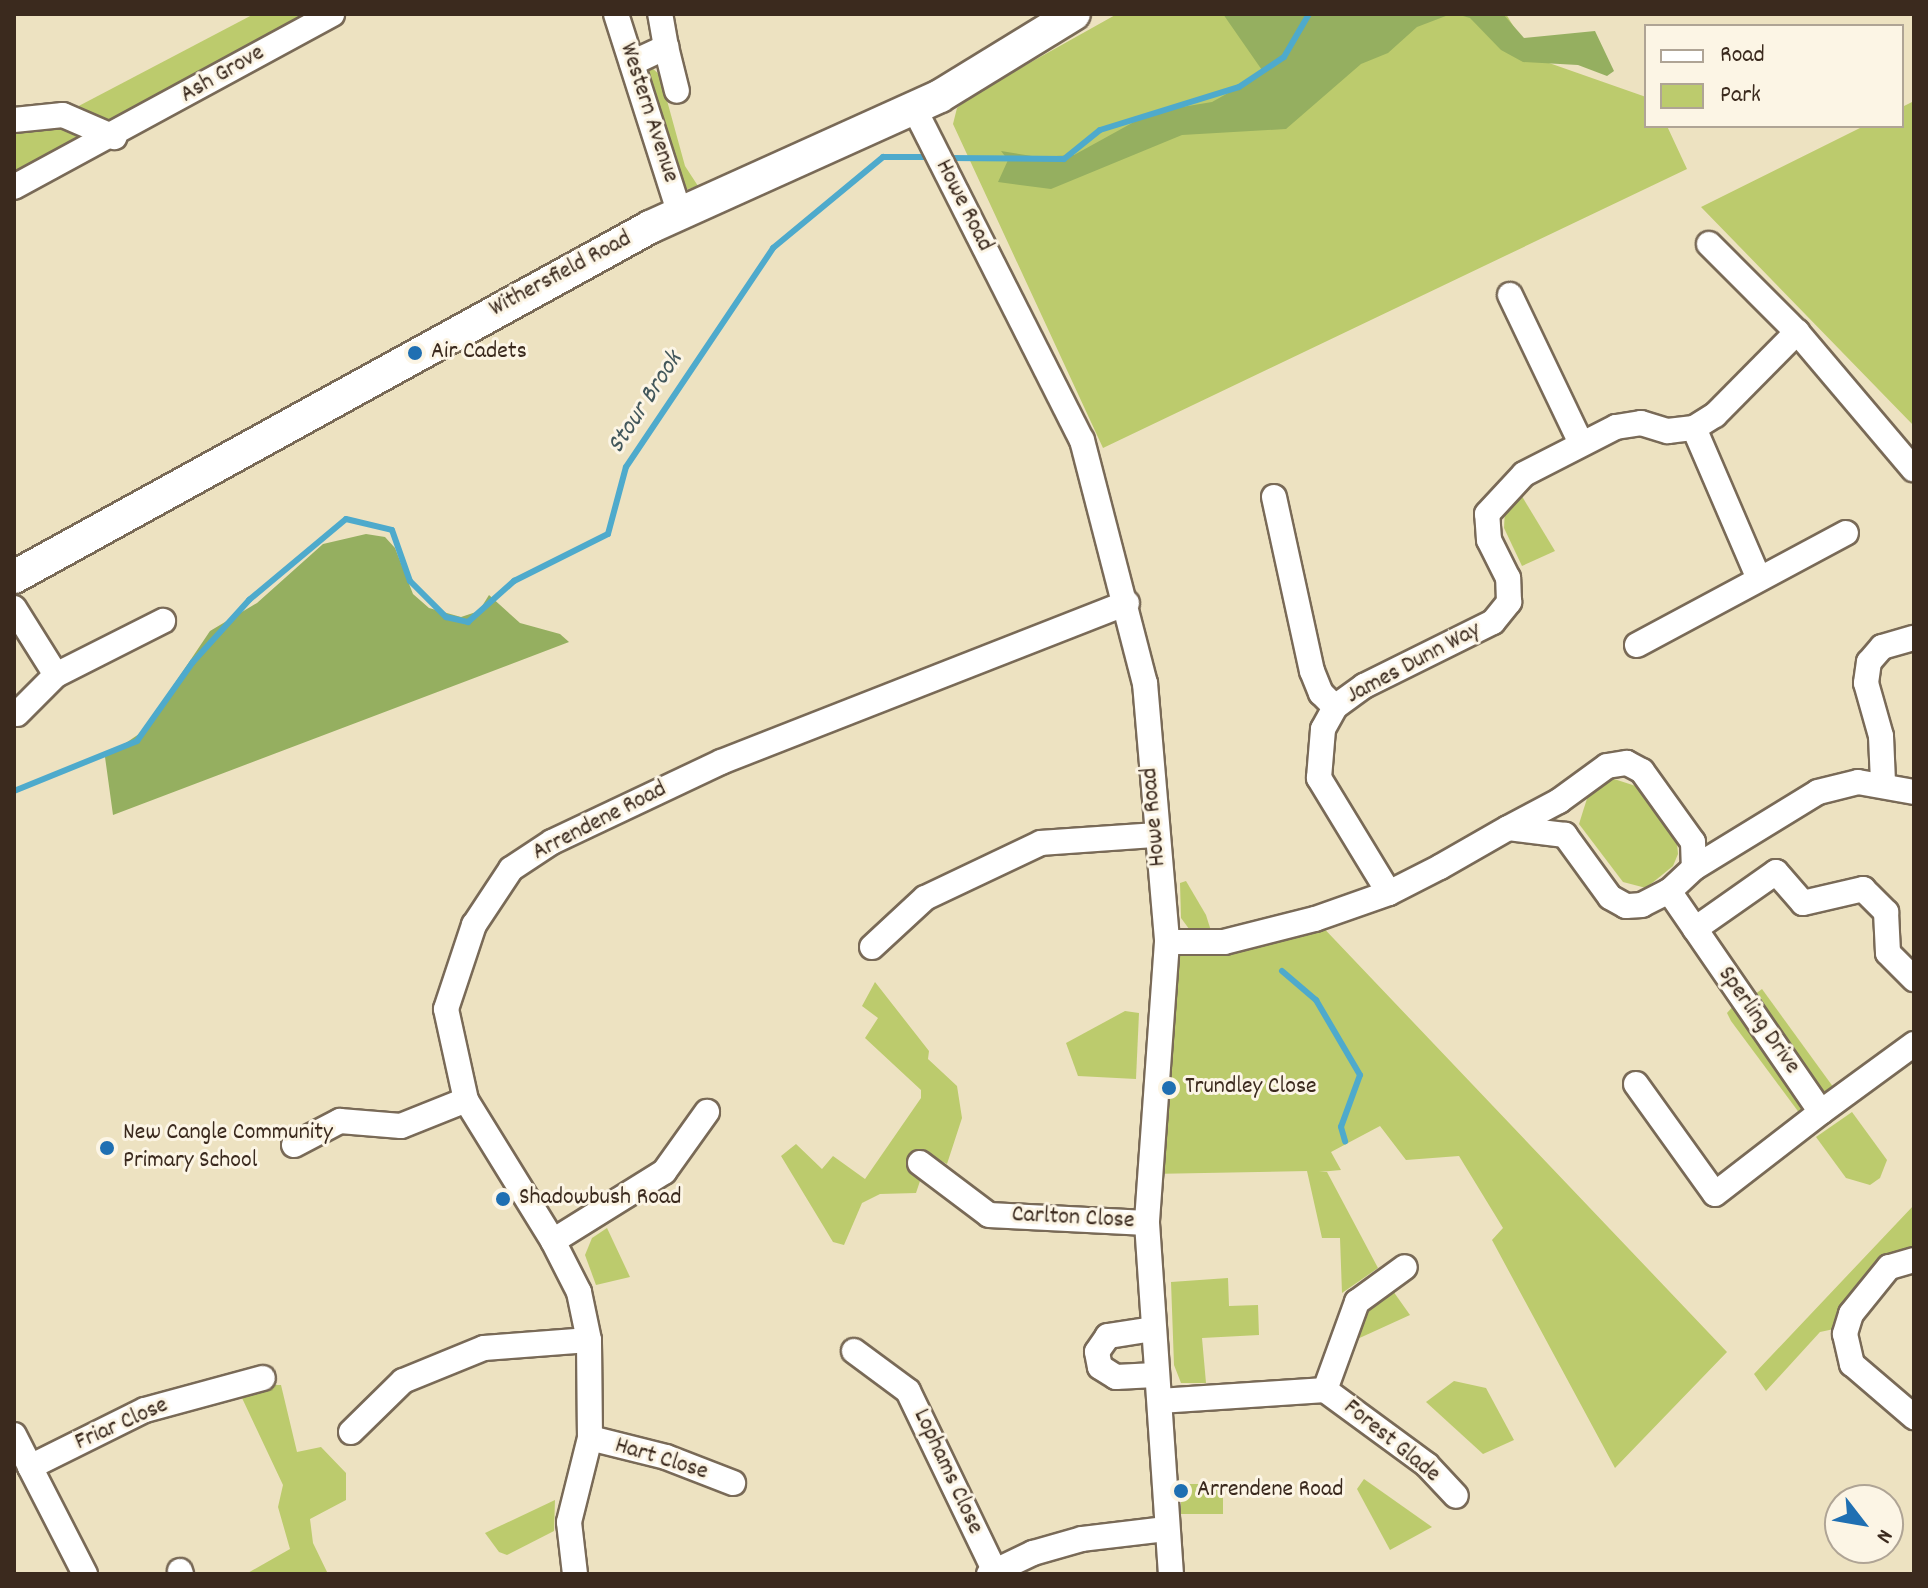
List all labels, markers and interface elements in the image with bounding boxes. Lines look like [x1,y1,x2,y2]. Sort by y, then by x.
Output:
legend [1644,24,1904,128]
text: Road [1720,39,1765,73]
street label: Ash Grove [176,40,270,110]
street label: Western Avenue [612,40,684,186]
text: Park [1720,79,1761,113]
street label: Howe Road [928,155,998,257]
street label: Withersfield Road [485,226,637,324]
place label: Air Cadets [431,339,527,367]
marker: Air Cadets [406,344,424,362]
water label: Stour Brook [602,346,690,460]
street label: James Dunn Way [1342,617,1486,711]
street label: Howe Road [1136,766,1174,868]
street label: Arrendene Road [528,776,672,868]
street label: Sperling Drive [1710,962,1806,1080]
place label: Trundley Close [1185,1074,1317,1102]
marker: Trundley Close [1160,1079,1178,1097]
place label: New Cangle Community Primary School [123,1120,333,1176]
marker: New Cangle Community Primary School [98,1139,116,1157]
place label: Shadowbush Road [519,1185,681,1213]
marker: Shadowbush Road [494,1190,512,1208]
street label: Carlton Close [1011,1201,1135,1237]
street label: Friar Close [71,1392,173,1458]
street label: Forest Glade [1337,1394,1445,1490]
street label: Lophams Close [905,1405,989,1539]
street label: Hart Close [611,1432,711,1488]
place label: Arrendene Road [1197,1477,1343,1505]
marker: Arrendene Road [1172,1482,1190,1500]
north arrow [1824,1484,1904,1564]
text: N [1867,1523,1899,1548]

